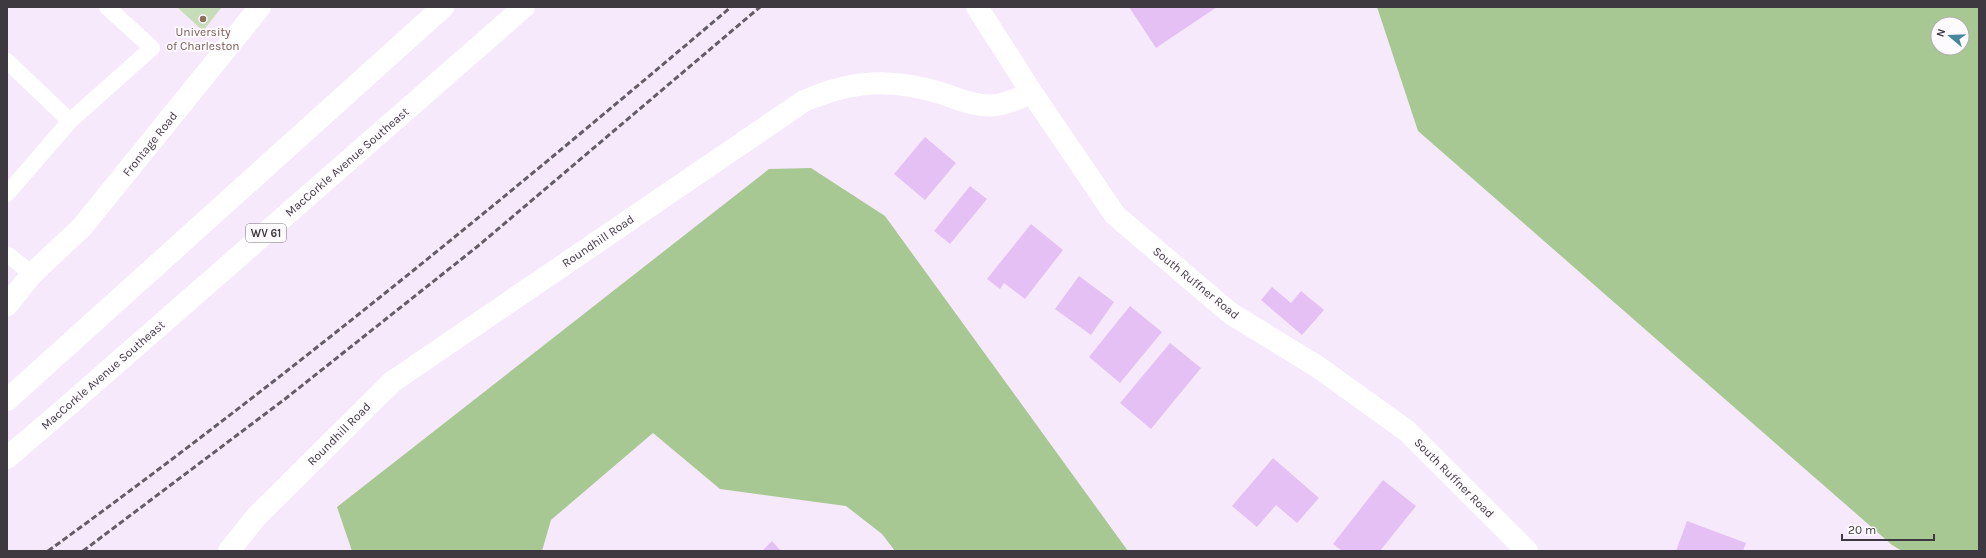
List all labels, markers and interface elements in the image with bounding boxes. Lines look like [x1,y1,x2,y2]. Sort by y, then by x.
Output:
marker: University of Charleston [198,14,208,24]
north arrow [1930,16,1970,56]
place label: University of Charleston [166,25,240,53]
text: N [1934,27,1948,39]
street label: MacCorkle Avenue Southeast [282,104,412,219]
street label: Frontage Road [120,109,180,179]
street label: Roundhill Road [559,212,637,270]
road number: WV 61 [246,224,286,242]
street label: South Ruffner Road [1150,244,1242,322]
street label: MacCorkle Avenue Southeast [38,317,168,432]
street label: Roundhill Road [305,400,373,468]
street label: South Ruffner Road [1411,435,1497,521]
scale bar [1842,516,1934,542]
text: 20 m [1848,523,1876,537]

